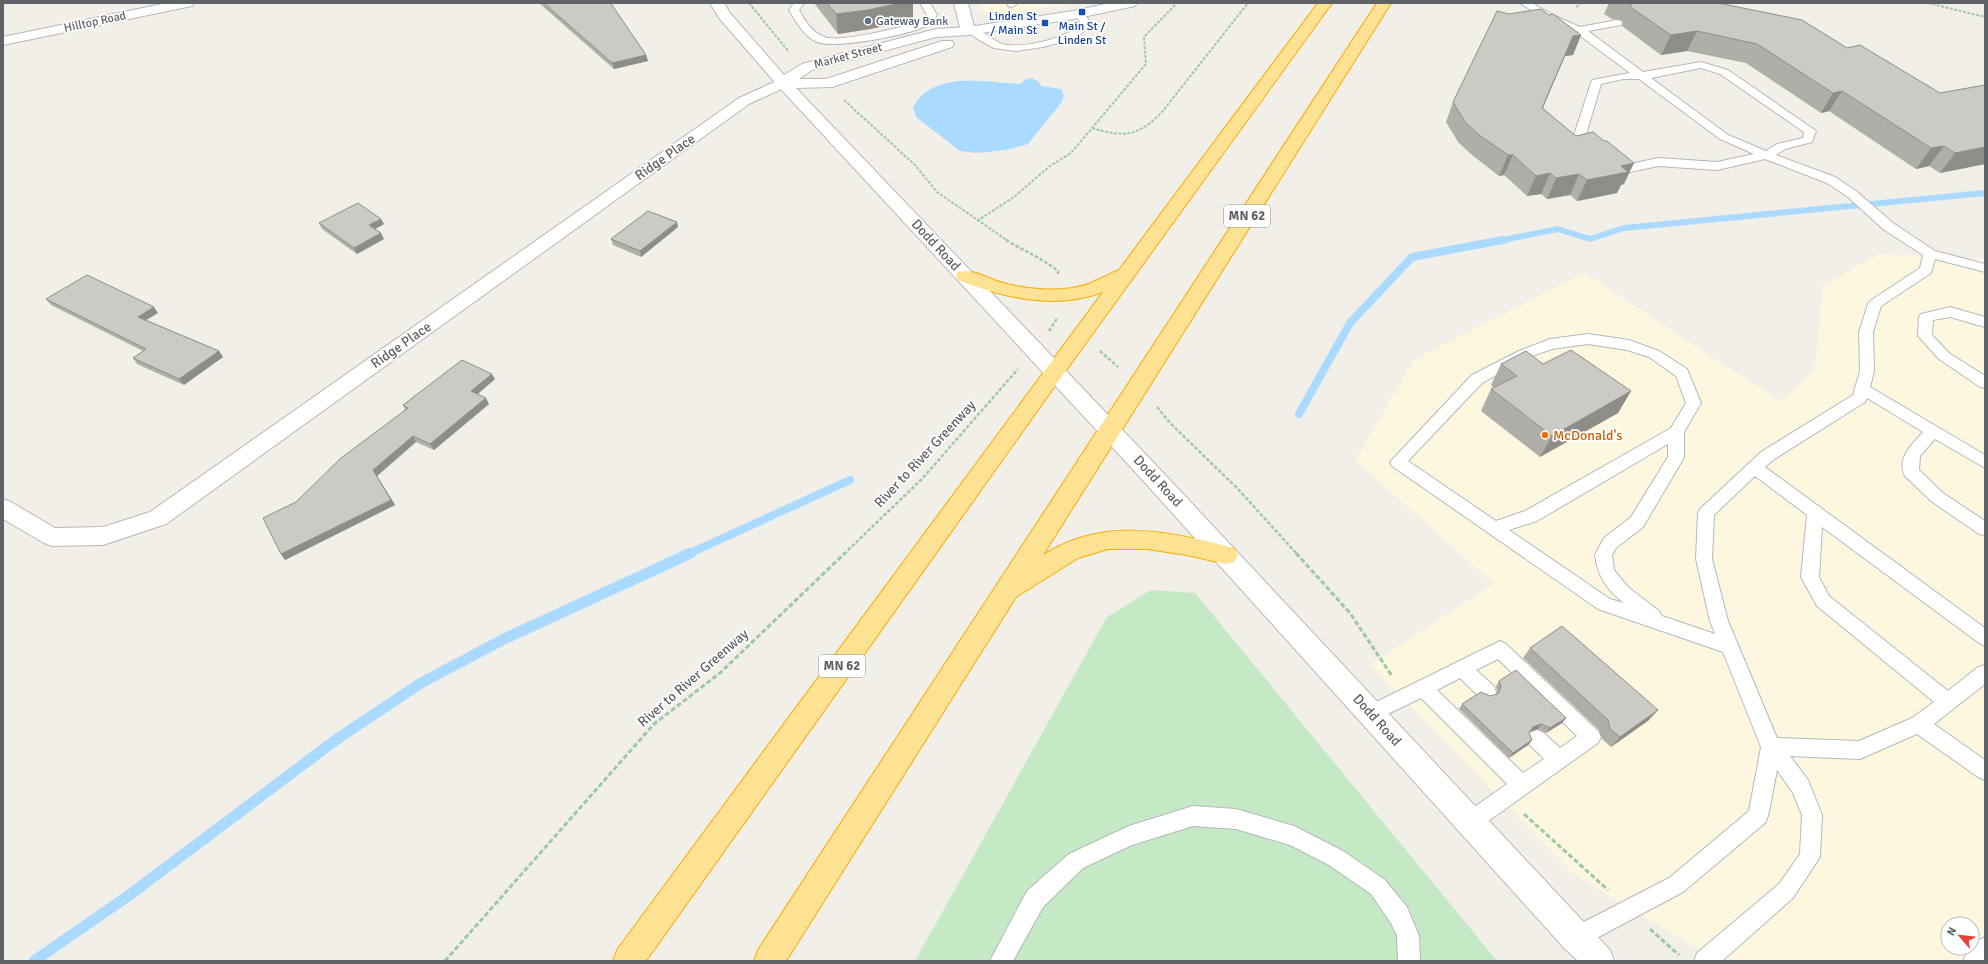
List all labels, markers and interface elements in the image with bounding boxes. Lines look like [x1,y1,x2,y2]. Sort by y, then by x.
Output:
marker: Main St / Linden St [1077,7,1087,17]
street label: Hilltop Road [63,8,127,36]
place label: Linden St / Main St [989,9,1037,38]
place label: Gateway Bank [876,14,948,29]
marker: Gateway Bank [863,16,873,26]
marker: Linden St / Main St [1040,18,1050,28]
place label: Main St / Linden St [1058,19,1106,48]
street label: Market Street [812,40,884,72]
street label: Ridge Place [632,130,698,184]
road number: MN 62 [1224,205,1270,227]
street label: Dodd Road [908,216,964,274]
street label: Ridge Place [368,318,434,372]
street label: River to River Greenway [871,396,980,511]
place label: McDonald's [1553,427,1622,444]
marker: McDonald's [1540,430,1550,440]
street label: Dodd Road [1130,452,1186,510]
street label: River to River Greenway [634,625,752,731]
road number: MN 62 [819,655,865,677]
street label: Dodd Road [1349,690,1405,750]
north arrow [1940,916,1980,956]
text: N [1944,925,1959,938]

